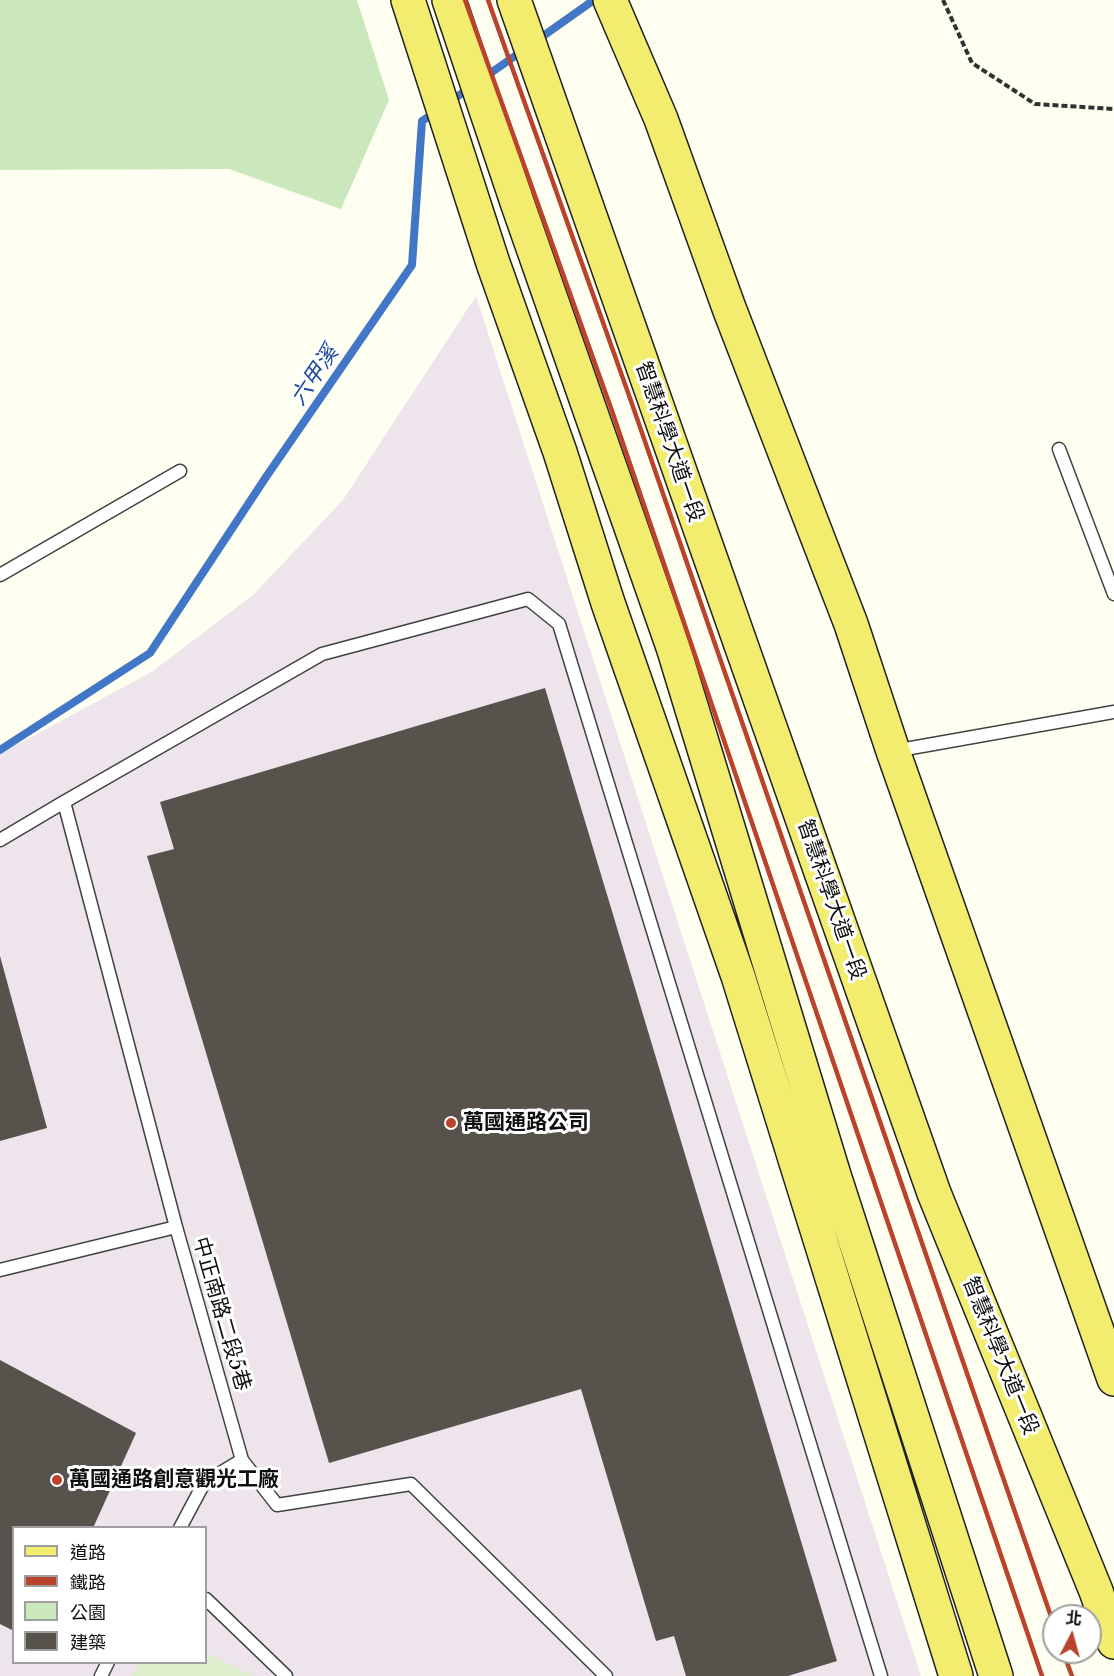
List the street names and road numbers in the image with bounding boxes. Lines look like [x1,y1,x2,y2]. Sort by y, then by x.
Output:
street label: 智慧科學大道一段 [630,358,708,526]
street label: 智慧科學大道一段 [792,816,870,984]
street label: 中正南路二段5巷 [187,1234,255,1394]
street label: 智慧科學大道一段 [957,1273,1043,1439]

